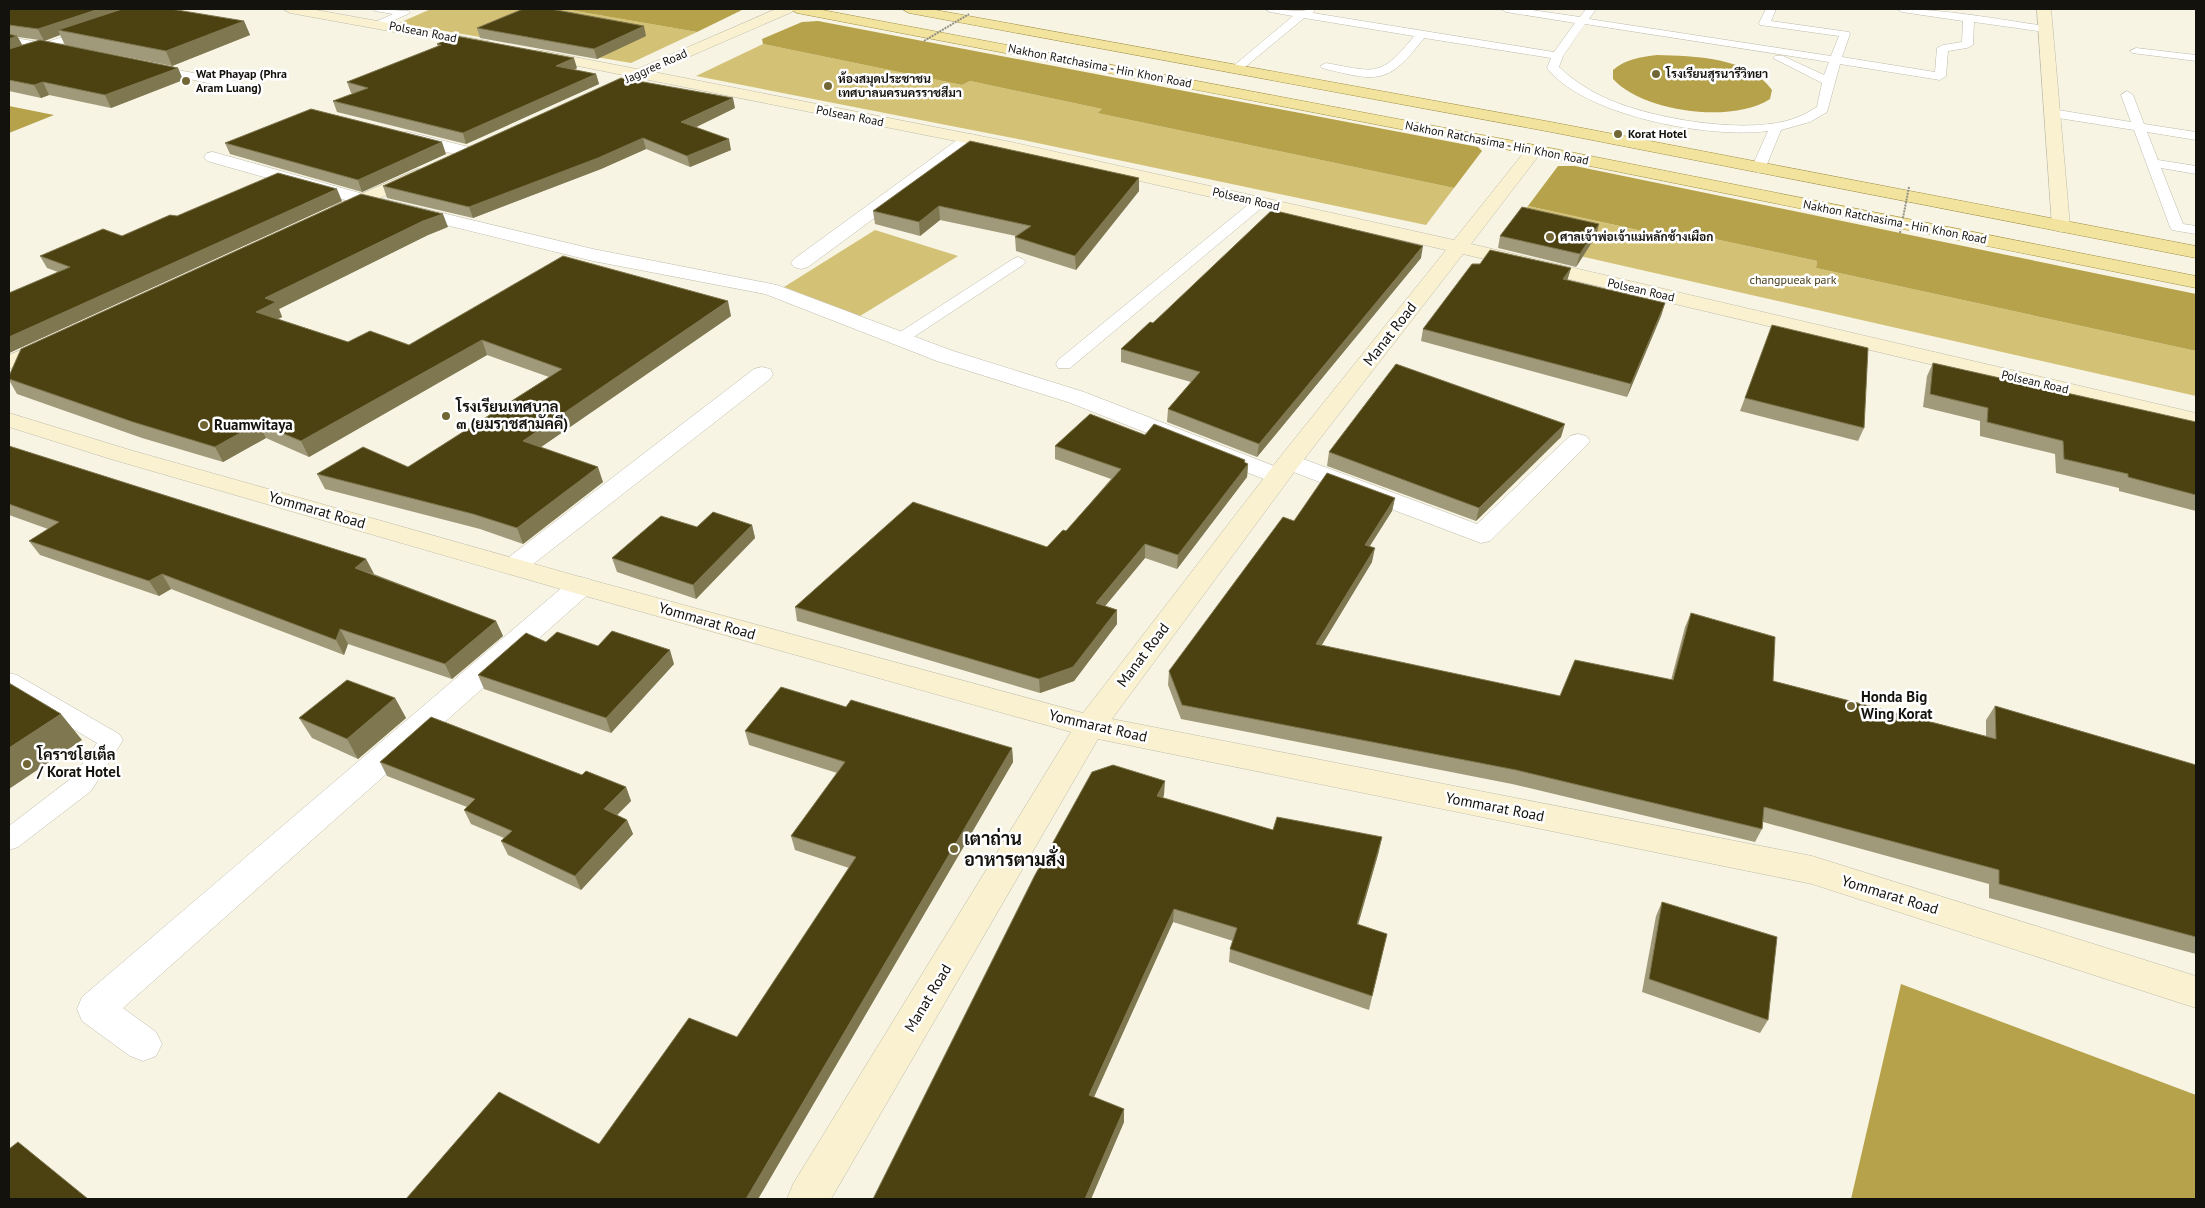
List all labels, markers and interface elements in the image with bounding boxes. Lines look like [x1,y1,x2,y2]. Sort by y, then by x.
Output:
street label: Polsean Road [388,18,458,45]
street label: Nakhon Ratchasima - Hin Khon Road [1007,40,1193,91]
street label: Jaggree Road [621,45,689,86]
place label: Wat Phayap (Phra Aram Luang) [196,66,287,95]
place label: โรงเรียนสุรนารีวิทยา [1665,66,1768,82]
marker: โรงเรียนสุรนารีวิทยา [1650,68,1662,80]
place label: ห้องสมุดประชาชน เทศบาลนครนครราชสีมา [838,71,962,100]
marker: Wat Phayap (Phra Aram Luang) [180,75,192,87]
marker: ห้องสมุดประชาชน เทศบาลนครนครราชสีมา [822,80,834,92]
street label: Polsean Road [815,102,885,129]
street label: Nakhon Ratchasima - Hin Khon Road [1404,117,1590,168]
place label: Korat Hotel [1628,126,1687,141]
marker: Korat Hotel [1612,128,1624,140]
street label: Polsean Road [1211,184,1281,214]
street label: Nakhon Ratchasima - Hin Khon Road [1802,196,1988,247]
place label: ศาลเจ้าพ่อเจ้าแม่หลักช้างเผือก [1560,229,1714,244]
marker: ศาลเจ้าพ่อเจ้าแม่หลักช้างเผือก [1544,231,1556,243]
park label: changpueak park [1750,272,1837,287]
street label: Polsean Road [1606,275,1676,305]
street label: Manat Road [1359,298,1420,369]
street label: Polsean Road [2000,367,2070,397]
place label: โรงเรียนเทศบาล ๓ (ยมราชสามัคคี) [455,396,568,433]
marker: โรงเรียนเทศบาล ๓ (ยมราชสามัคคี) [440,410,452,422]
place label: Ruamwitaya [214,415,293,434]
marker: Ruamwitaya [198,419,210,431]
street label: Yommarat Road [266,487,368,532]
street label: Yommarat Road [656,598,758,643]
street label: Manat Road [1112,619,1173,691]
place label: Honda Big Wing Korat [1861,687,1933,723]
marker: Honda Big Wing Korat [1845,700,1857,712]
street label: Yommarat Road [1047,705,1149,746]
place label: โคราชโฮเต็ล / Korat Hotel [36,744,121,781]
marker: โคราชโฮเต็ล / Korat Hotel [21,758,33,770]
street label: Yommarat Road [1444,788,1546,825]
place label: เตาถ่าน อาหารตามสั่ง [964,827,1065,871]
marker: เตาถ่าน อาหารตามสั่ง [948,843,960,855]
street label: Yommarat Road [1839,871,1941,918]
street label: Manat Road [900,960,955,1035]

